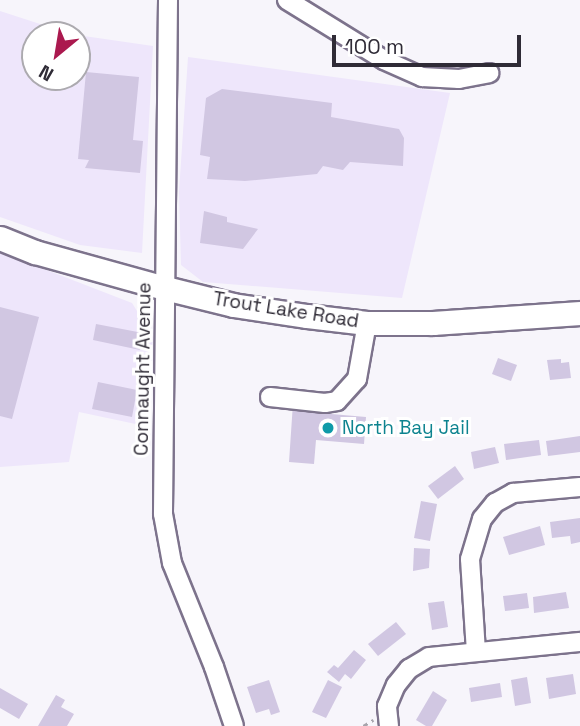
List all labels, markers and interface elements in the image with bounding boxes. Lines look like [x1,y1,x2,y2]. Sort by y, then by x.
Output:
north arrow [21,21,91,91]
scale bar [335,21,524,65]
text: 100 m [345,33,404,60]
text: N [34,59,58,87]
street label: Connaught Avenue [130,282,156,456]
street label: Trout Lake Road [211,287,361,333]
place label: North Bay Jail [342,417,470,439]
marker: North Bay Jail [320,420,336,436]

